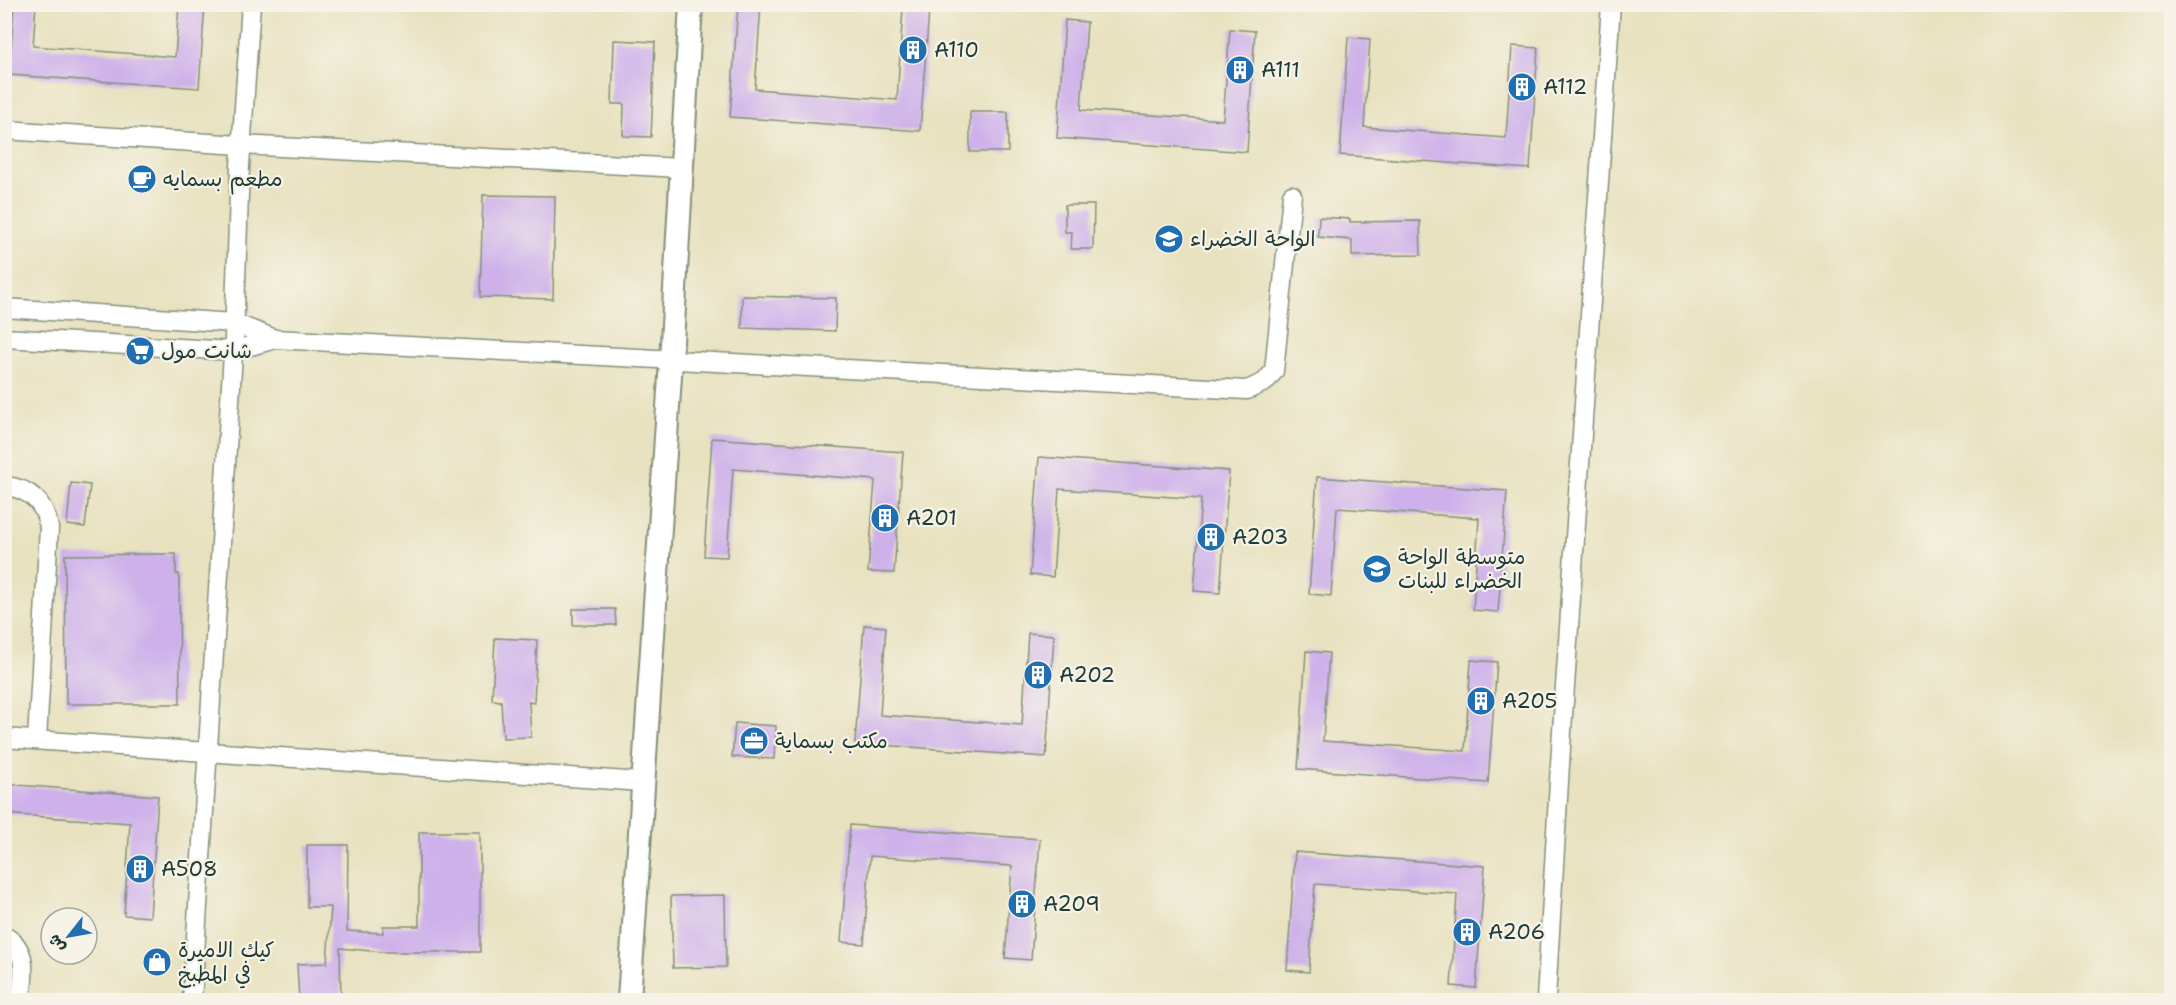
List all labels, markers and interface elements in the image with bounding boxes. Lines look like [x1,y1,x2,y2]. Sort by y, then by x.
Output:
building icon: A110 [897,34,929,66]
place label: A110 [934,36,979,64]
building icon: A111 [1224,54,1256,86]
place label: A111 [1261,56,1300,84]
building icon: A112 [1506,71,1538,103]
place label: A112 [1543,73,1588,101]
cafe icon: مطعم بسمايه [126,163,158,195]
place label: مطعم بسمايه [163,165,283,195]
school or university icon: الواحة الخضراء [1153,223,1185,255]
place label: الواحة الخضراء [1190,225,1316,253]
supermarket icon: شانت مول [124,335,156,367]
place label: شانت مول [161,337,252,365]
building icon: A201 [869,502,901,534]
place label: A201 [906,504,957,532]
building icon: A203 [1195,521,1227,553]
place label: A203 [1232,523,1289,551]
place label: متوسطة الواحة الخضراء للبنات [1398,543,1526,595]
school or university icon: متوسطة الواحة الخضراء للبنات [1361,553,1393,585]
building icon: A202 [1022,659,1054,691]
place label: A202 [1059,661,1115,689]
building icon: A205 [1465,685,1497,717]
place label: A205 [1502,687,1557,715]
office icon: مكتب بسماية [738,725,770,757]
place label: مكتب بسماية [775,727,888,755]
building icon: A508 [124,853,156,885]
place label: A508 [161,855,218,883]
building icon: A209 [1006,888,1038,920]
place label: A209 [1043,890,1100,918]
north arrow [39,906,99,966]
building icon: A206 [1451,916,1483,948]
place label: A206 [1488,918,1545,946]
text: ش [43,931,70,956]
place label: كيك الاميرة في المطبخ [178,936,275,989]
shop icon: كيك الاميرة في المطبخ [141,946,173,978]

